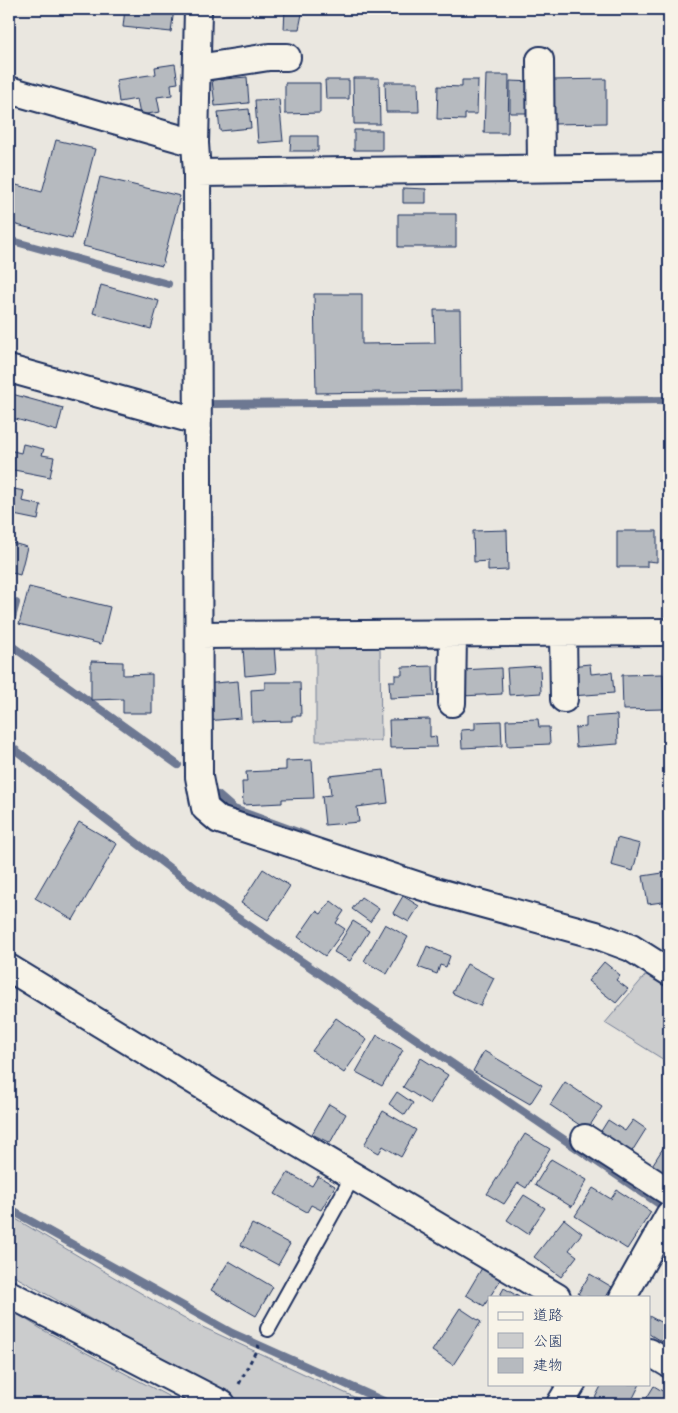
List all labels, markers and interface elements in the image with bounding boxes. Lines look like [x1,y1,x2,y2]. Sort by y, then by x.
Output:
legend [488,1296,650,1386]
text: 道路 [533,1308,563,1326]
text: 公園 [533,1334,563,1352]
text: 建物 [533,1358,563,1376]

